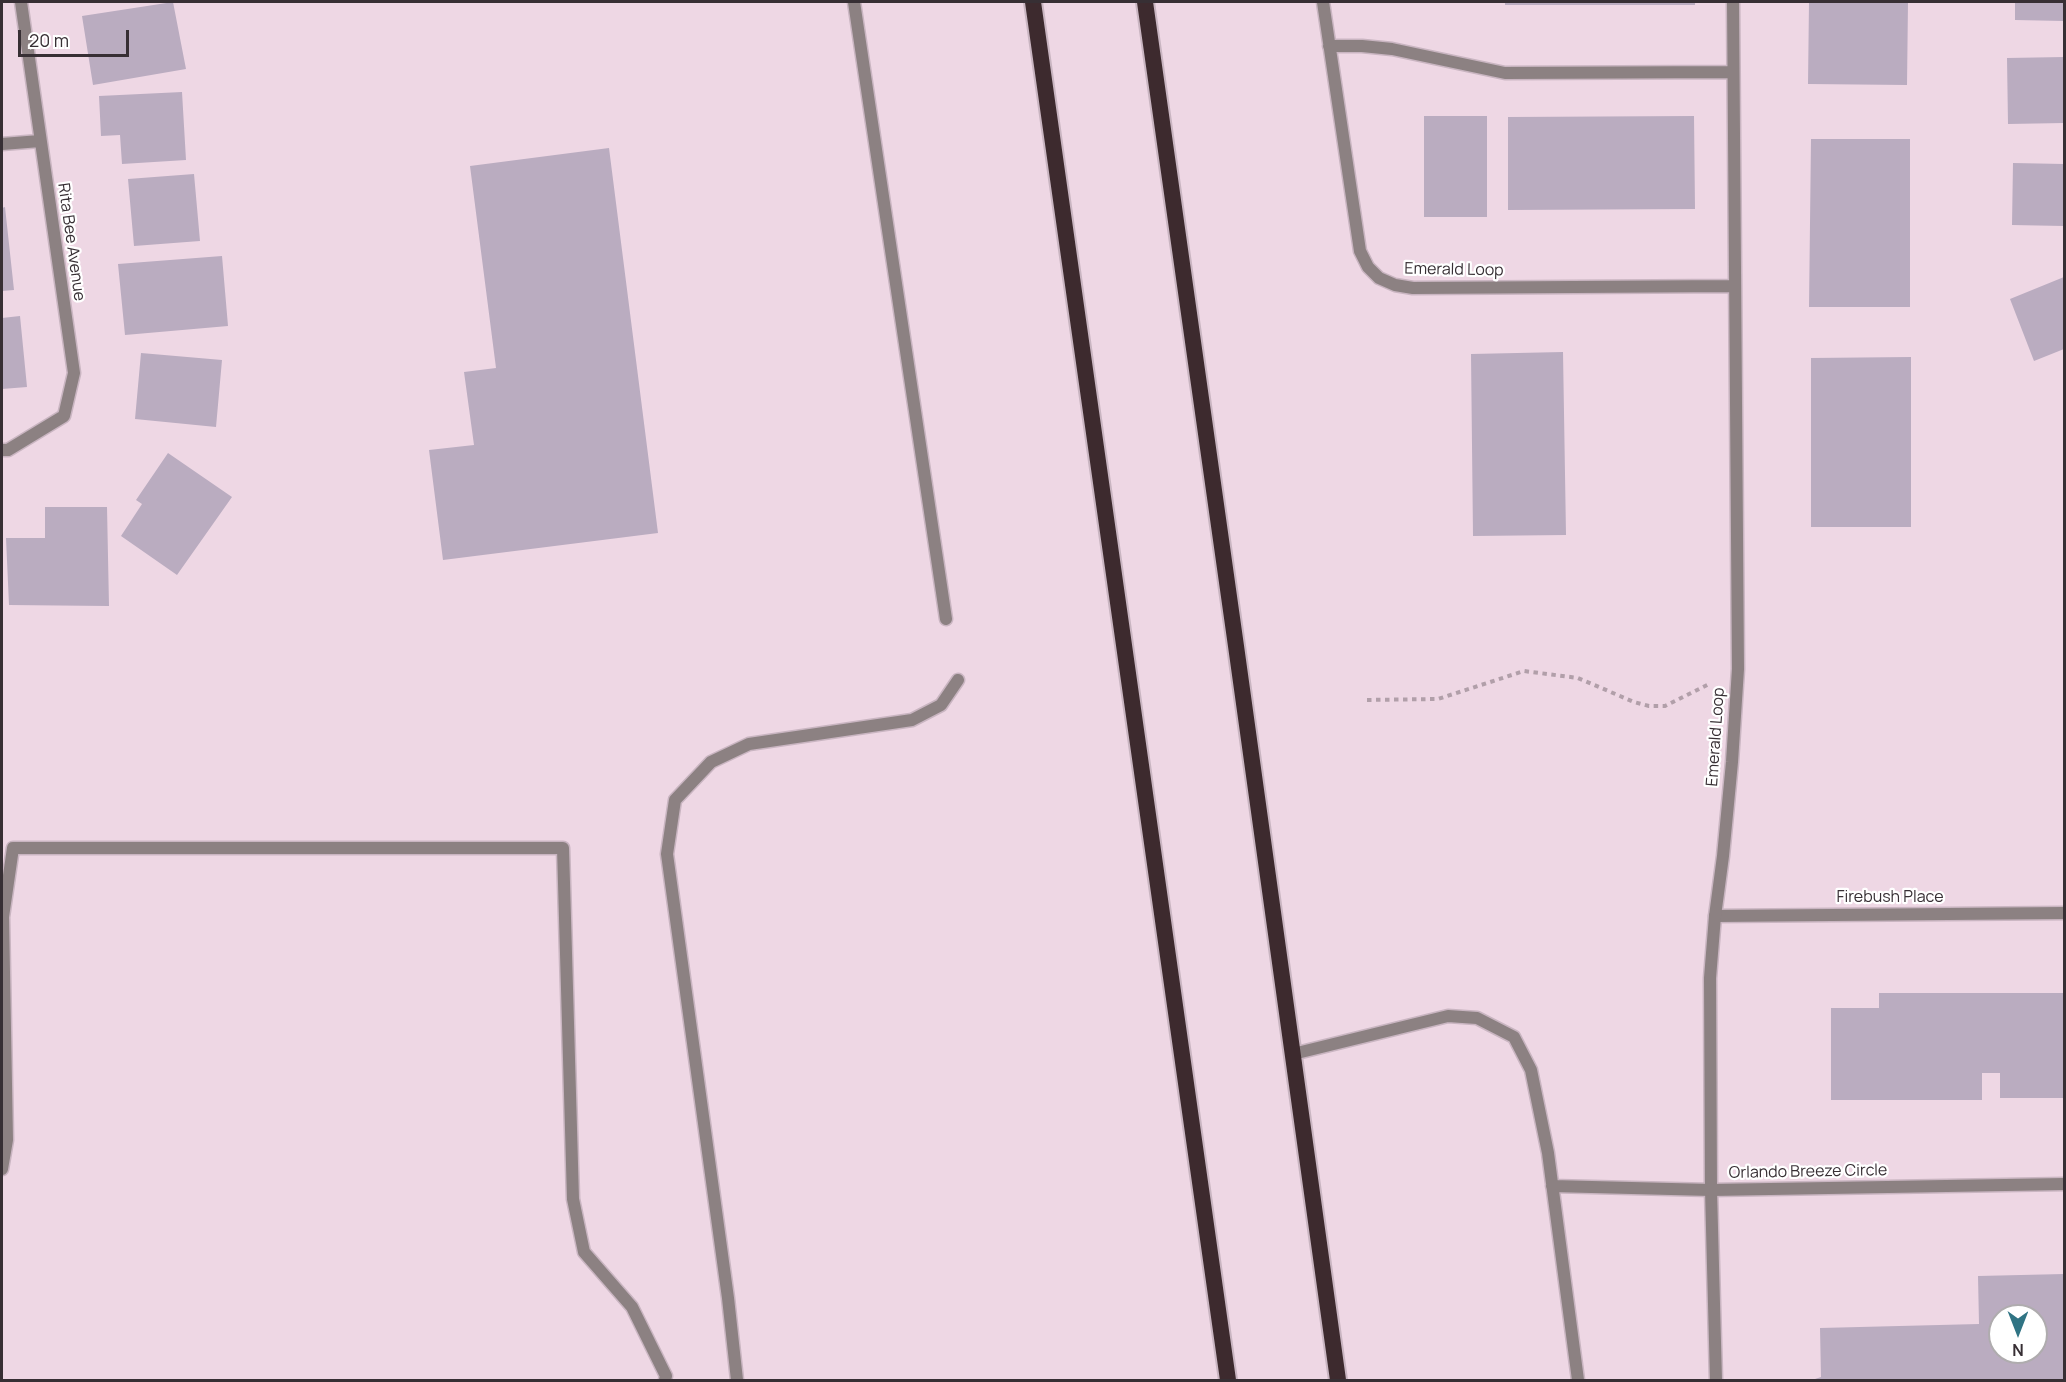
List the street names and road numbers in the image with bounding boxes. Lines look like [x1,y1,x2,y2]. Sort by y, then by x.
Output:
street label: Rita Bee Avenue [53,182,89,302]
street label: Emerald Loop [1404,260,1504,280]
street label: Emerald Loop [1703,687,1729,787]
street label: Firebush Place [1836,888,1944,908]
street label: Orlando Breeze Circle [1729,1161,1887,1183]

